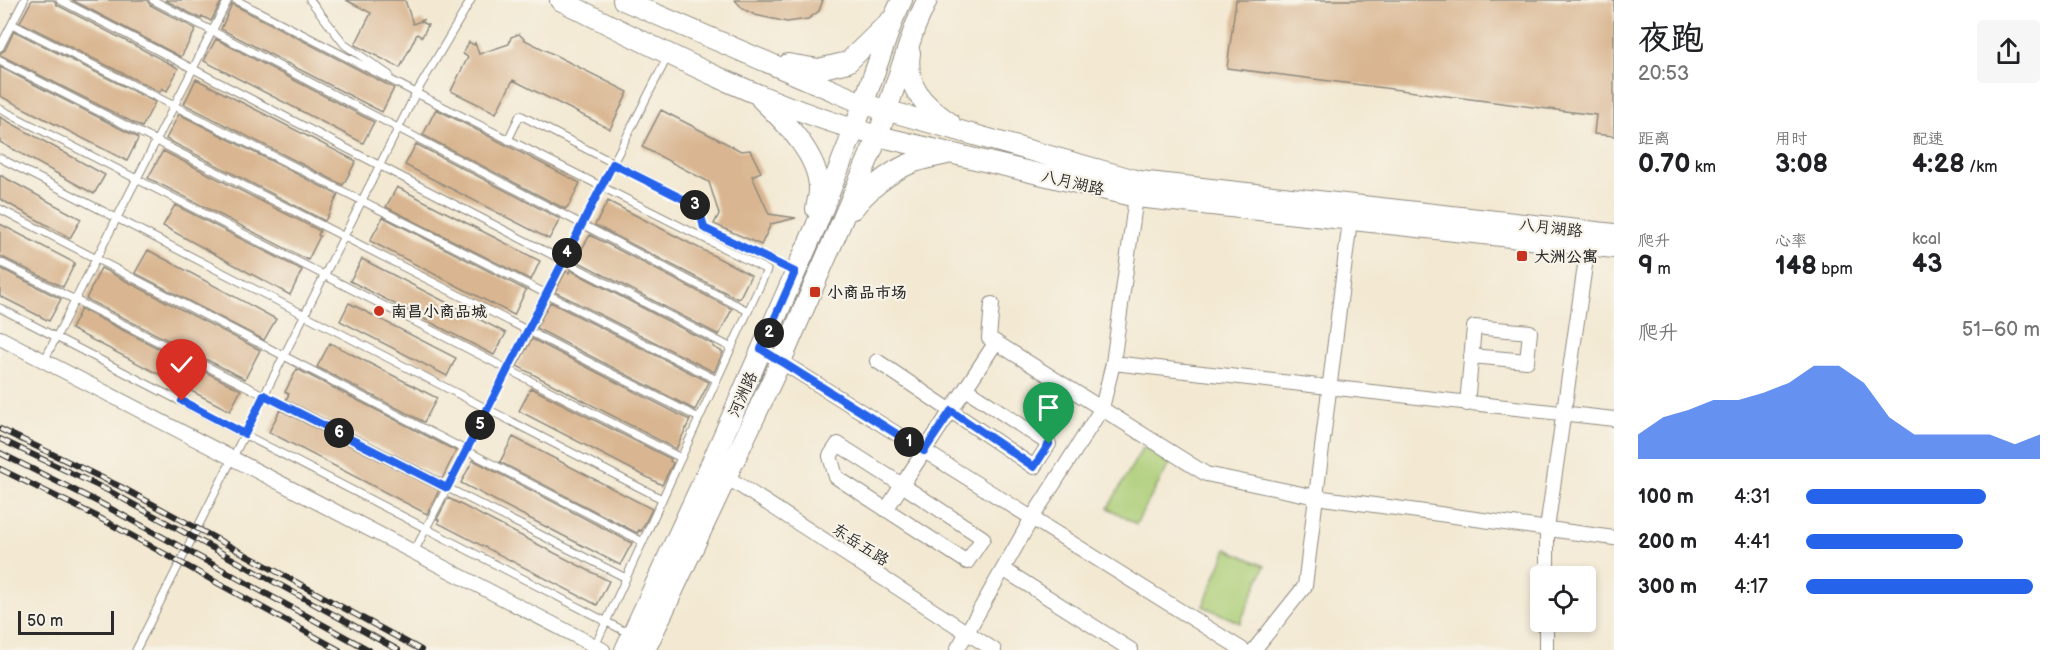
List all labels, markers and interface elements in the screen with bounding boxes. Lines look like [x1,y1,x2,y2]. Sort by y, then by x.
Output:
text: 夜跑 [1638,19,1704,59]
button: share [1977,20,2040,83]
text: 20:53 [1638,62,1689,86]
text: 距离 [1638,130,1670,149]
text: 用时 [1775,130,1807,149]
text: 配速 [1912,130,1944,149]
text: 0.70 [1638,149,1690,180]
text: 3:08 [1775,149,1828,180]
text: 4:28 [1912,149,1965,180]
text: km [1690,158,1716,177]
text: /km [1965,158,1997,177]
street label: 八月湖路 [1039,167,1106,200]
pin: 3 [680,190,710,220]
text: 3 [690,195,700,214]
street label: 八月湖路 [1518,216,1584,241]
text: kcal [1912,230,1941,249]
text: 爬升 [1638,232,1670,251]
text: 心率 [1775,232,1807,251]
pin: 4 [552,238,582,268]
text: 4 [562,243,572,262]
place label: 大洲公寓 [1534,248,1598,267]
marker: 大洲公寓 [1515,249,1529,263]
text: 43 [1912,249,1943,280]
text: 9 [1638,251,1653,282]
text: 148 [1775,251,1817,282]
text: m [1653,260,1671,279]
text: bpm [1817,260,1853,279]
place label: 小商品市场 [827,284,907,303]
marker: 小商品市场 [808,285,822,299]
place label: 南昌小商品城 [391,303,487,322]
marker: 南昌小商品城 [372,304,386,318]
pin: 2 [754,318,784,348]
text: 51–60 m [1962,318,2040,342]
text: 爬升 [1638,321,1678,345]
text: 2 [764,323,774,342]
pin [156,339,207,401]
icon: check [165,348,198,381]
street label: 河洲路 [725,369,762,420]
pin [1023,382,1074,444]
icon: arrive [1032,391,1065,424]
pin: 5 [465,410,495,440]
text: 5 [475,415,485,434]
pin: 6 [324,418,354,448]
text: 6 [334,423,344,442]
pin: 1 [894,427,924,457]
text: 1 [906,432,912,451]
text: 100 m [1638,485,1694,509]
text: 4:31 [1734,485,1770,509]
street label: 东岳五路 [828,520,892,571]
text: 200 m [1638,530,1697,554]
text: 4:41 [1734,530,1770,554]
map controls [1530,566,1596,632]
button: locate [1530,566,1596,632]
text: 300 m [1638,575,1697,599]
text: 4:17 [1734,575,1768,599]
scale bar [18,608,114,636]
text: 50 m [27,612,63,631]

